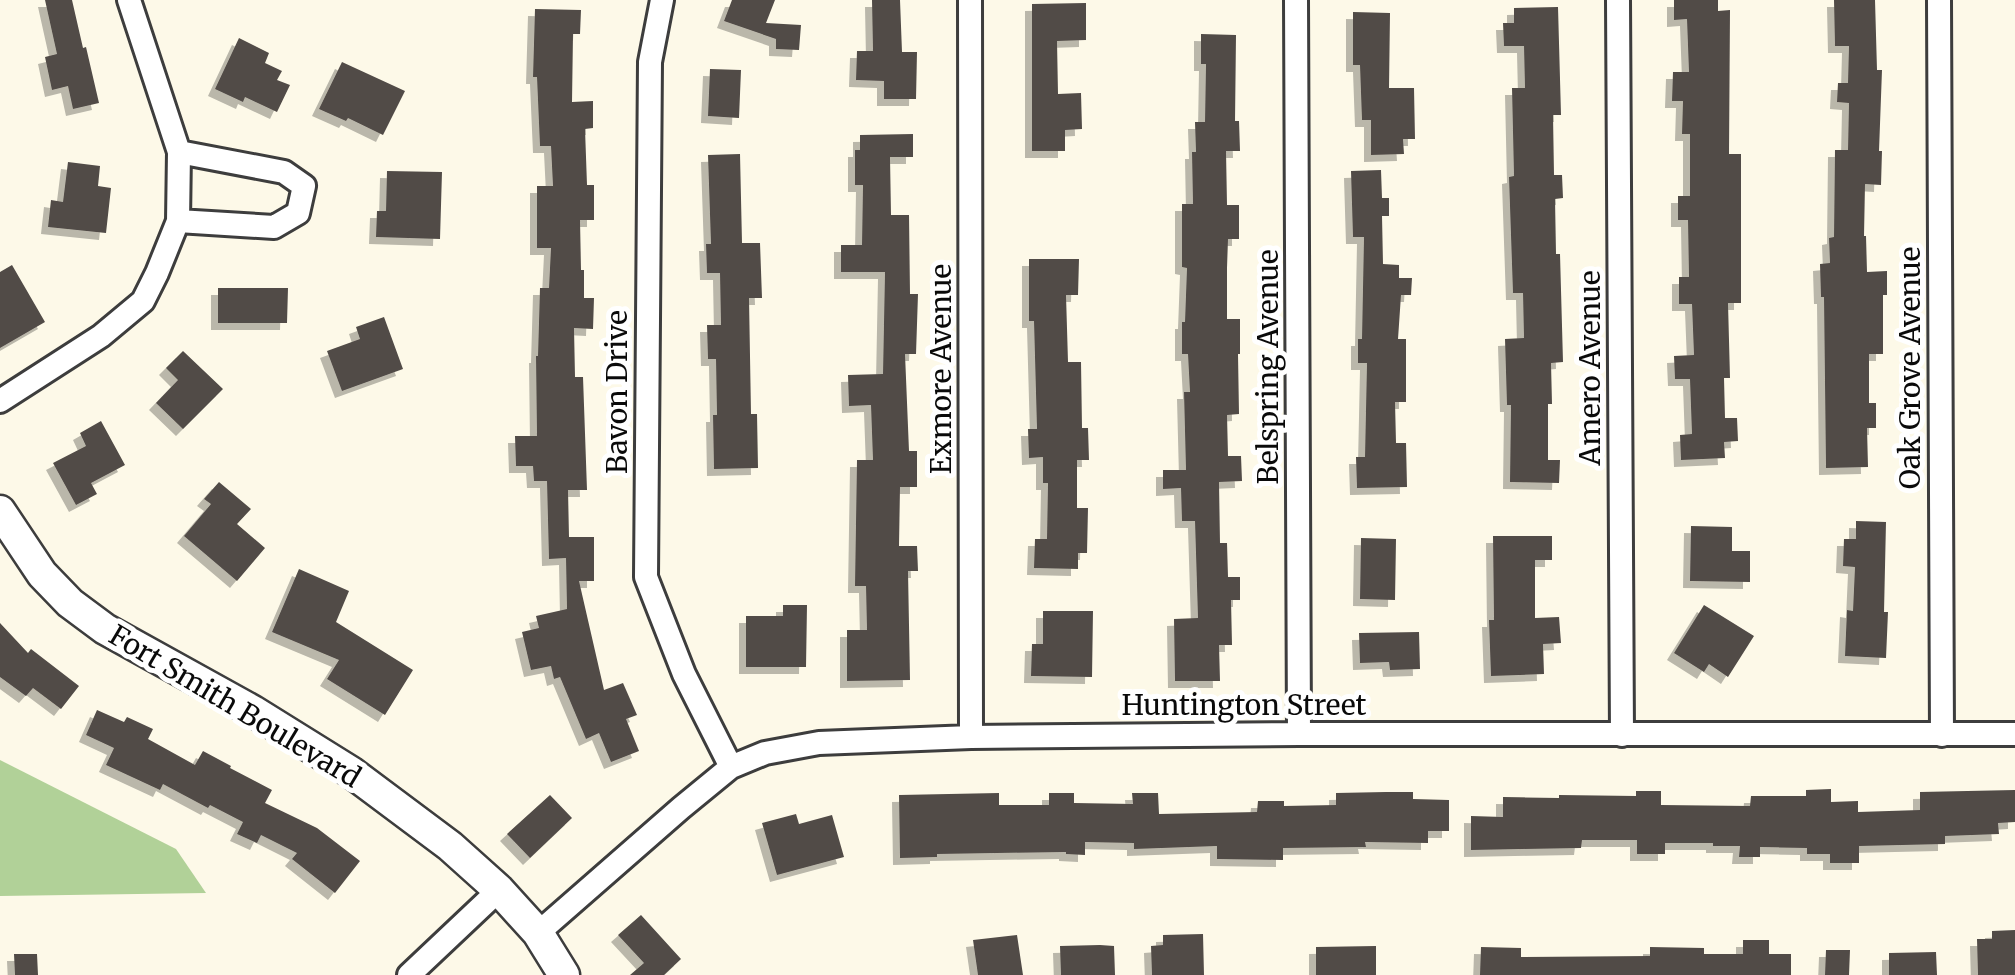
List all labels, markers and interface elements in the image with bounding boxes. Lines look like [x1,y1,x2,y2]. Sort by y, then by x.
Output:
street label: Oak Grove Avenue [1892,247,1928,489]
street label: Belspring Avenue [1250,249,1286,485]
street label: Exmore Avenue [923,264,959,474]
street label: Amero Avenue [1572,270,1608,467]
street label: Bavon Drive [599,310,635,474]
street label: Fort Smith Boulevard [103,617,367,795]
street label: Huntington Street [1121,687,1367,723]

